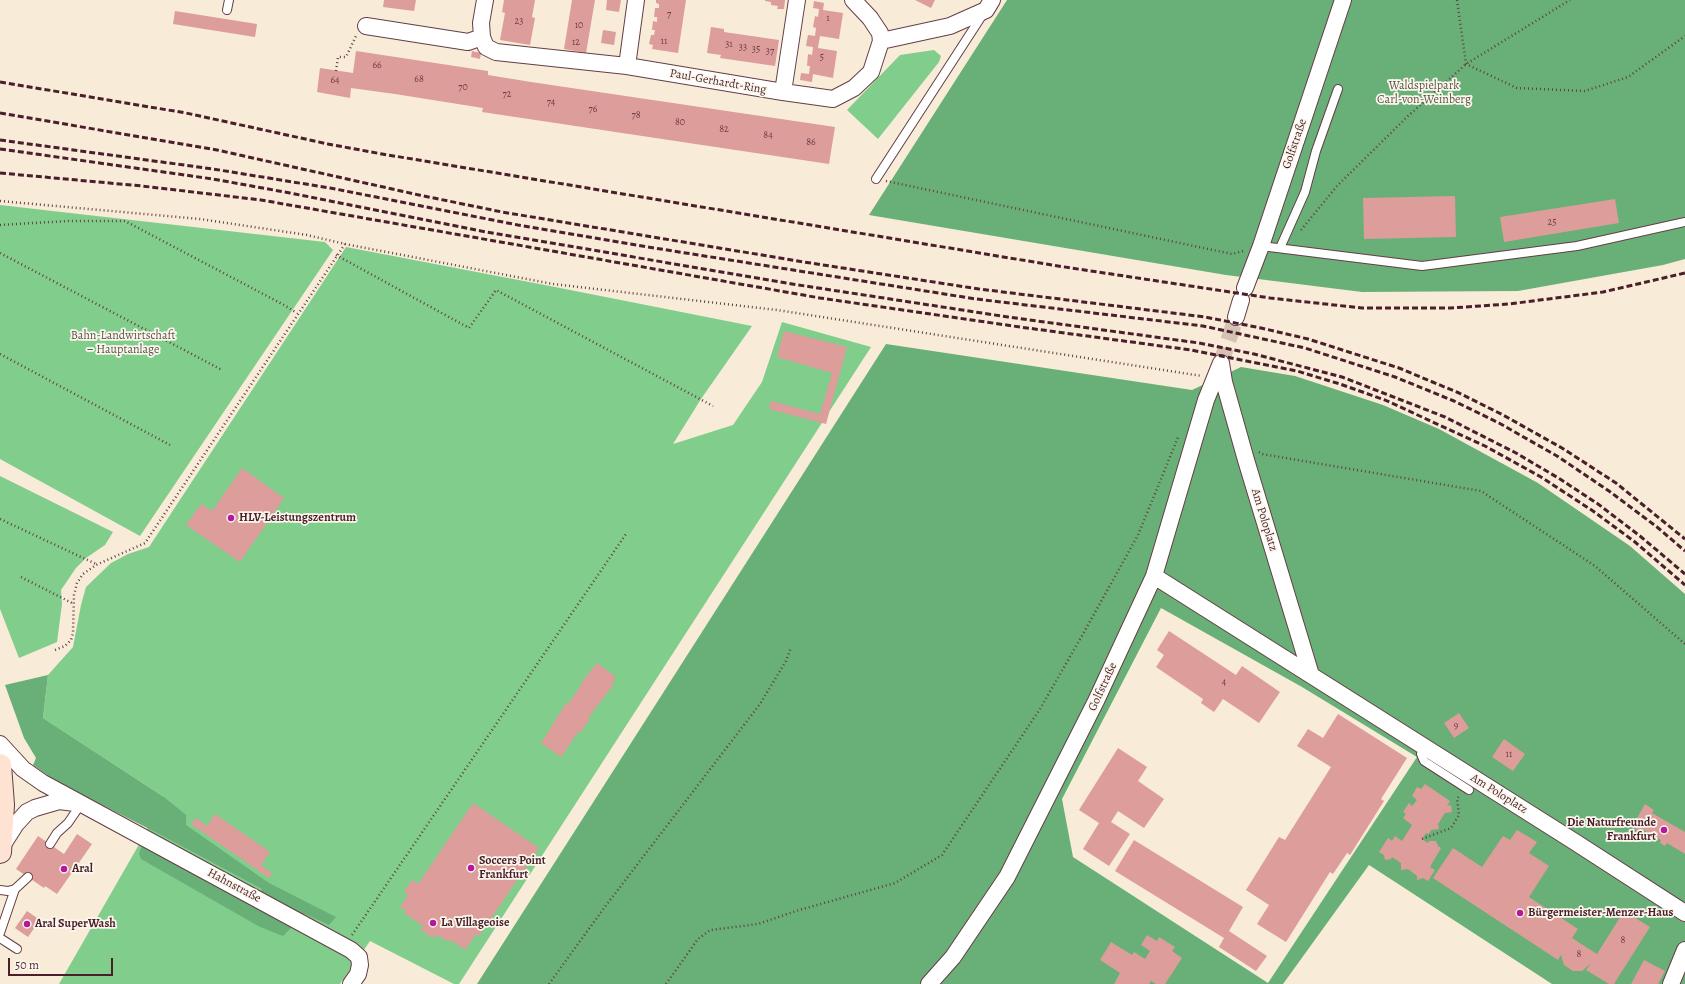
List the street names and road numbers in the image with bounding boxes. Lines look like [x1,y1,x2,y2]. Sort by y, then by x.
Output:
street label: Paul-Gerhardt-Ring [669,66,767,98]
street label: Golfstraße [1280,117,1310,171]
street label: Am Poloplatz [1248,487,1280,553]
street label: Golfstraße [1085,660,1121,714]
street label: Am Poloplatz [1468,771,1530,817]
street label: Hahnstraße [205,866,263,906]

